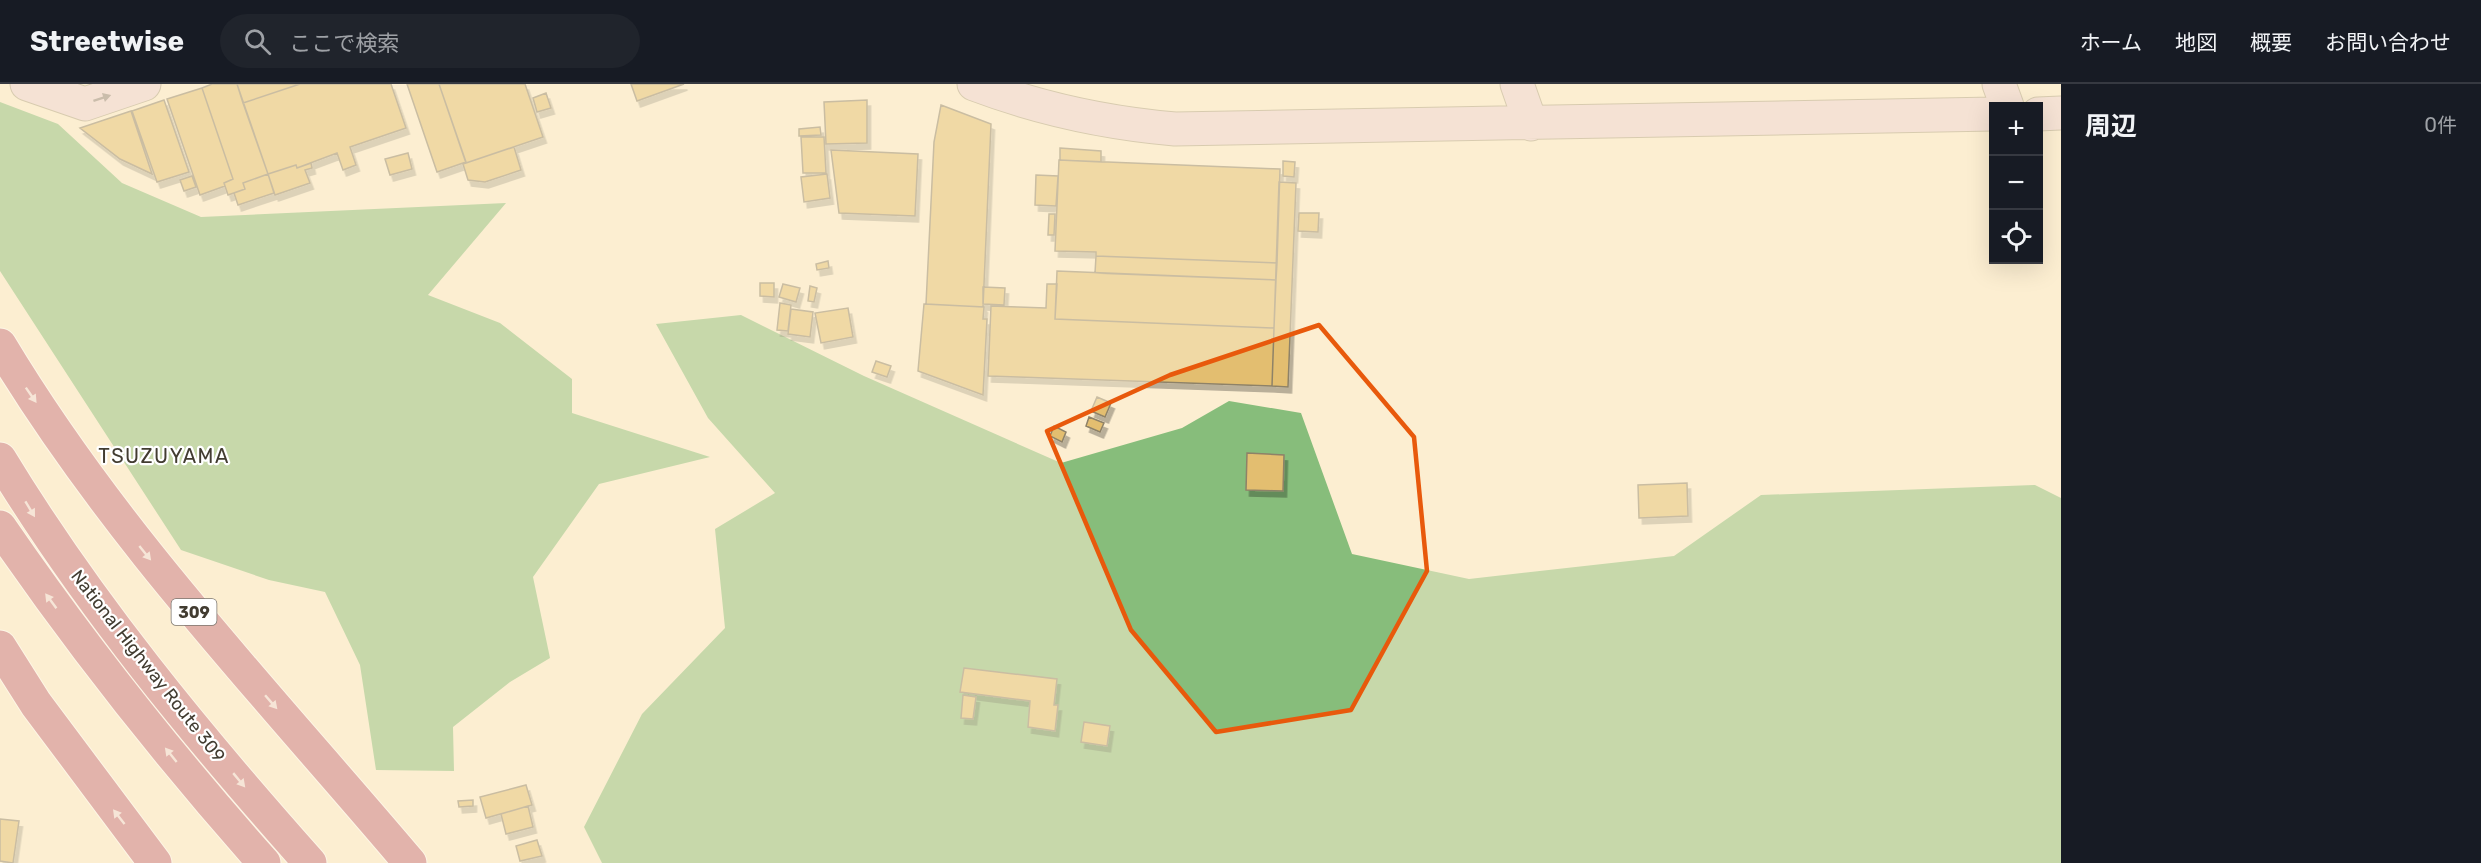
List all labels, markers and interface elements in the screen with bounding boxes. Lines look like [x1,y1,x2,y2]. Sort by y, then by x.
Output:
search box [220,14,640,68]
text: Streetwise [30,25,184,58]
icon: search [241,25,274,58]
text: ここで検索 [289,30,399,57]
text: ホーム [2080,30,2142,55]
text: 地図 [2175,30,2217,55]
text: 概要 [2250,30,2292,55]
text: お問い合わせ [2325,30,2451,55]
one-way arrow [93,93,111,102]
map controls [1989,102,2043,264]
button: + [1989,102,2043,156]
text: 周辺 [2085,111,2137,142]
text: 0件 [2424,113,2457,137]
button: − [1989,156,2043,210]
button: locate [1989,210,2043,264]
one-way arrow [25,386,37,402]
district label: TSUZUYAMA [98,444,230,468]
one-way arrow [25,501,36,517]
one-way arrow [138,545,151,561]
street label: National Highway Route 309 [66,566,230,766]
one-way arrow [45,594,57,610]
road number: 309 [172,599,216,625]
one-way arrow [264,694,277,709]
one-way arrow [164,747,177,763]
one-way arrow [232,772,245,788]
one-way arrow [113,809,126,825]

